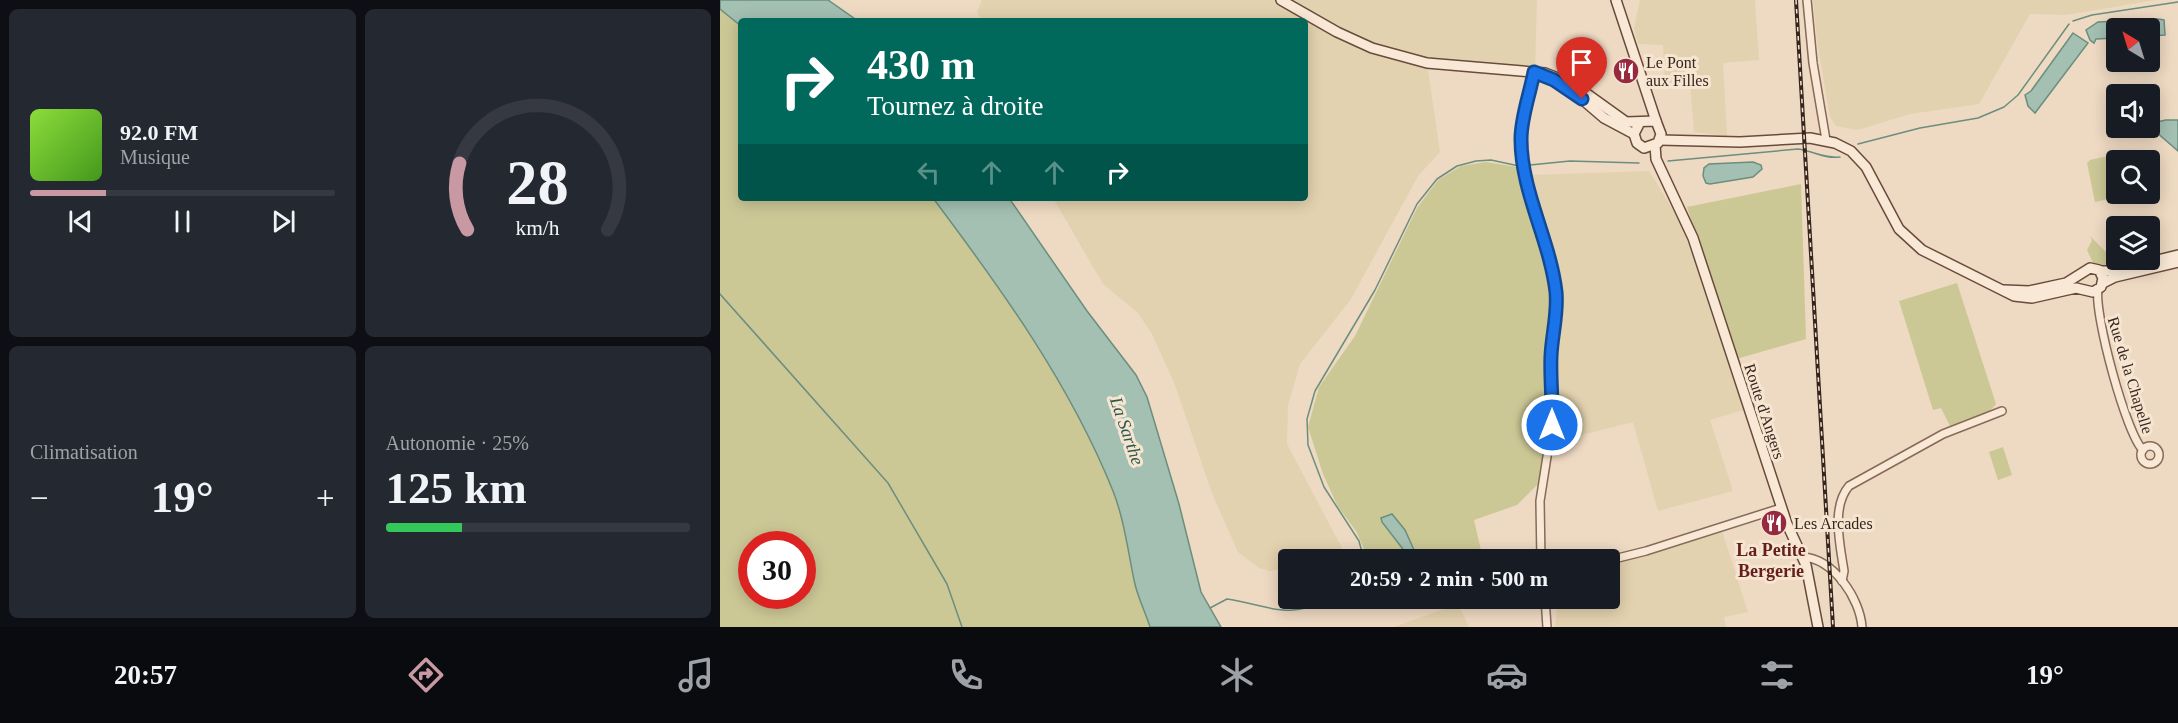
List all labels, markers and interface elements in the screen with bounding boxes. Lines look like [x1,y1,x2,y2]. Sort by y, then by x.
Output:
north arrow [2106,18,2160,72]
map controls [2106,18,2160,270]
pin [1556,37,1607,99]
icon: right [768,42,846,120]
text: 430 m [867,42,976,88]
icon: arrive [1565,46,1598,79]
place label: Le Pont aux Filles [1646,54,1709,89]
restaurant icon: Le Pont aux Filles [1611,56,1641,86]
button: sound [2106,84,2160,138]
text: Tournez à droite [867,91,1044,121]
text: 92.0 FM [120,120,198,145]
text: Musique [120,146,190,168]
text: 28 [507,148,569,217]
button: search [2106,150,2160,204]
icon: left [912,156,945,189]
icon: ahead [975,156,1008,189]
icon: ahead [1038,156,1071,189]
icon: right [1101,156,1134,189]
icon: previous [64,205,97,238]
icon: pause [166,205,199,238]
icon: next [267,205,300,238]
button: layers [2106,216,2160,270]
text: km/h [516,217,560,241]
street label: Rue de la Chapelle [2104,315,2156,436]
street label: Route d'Angers [1740,361,1788,461]
water label: La Sarthe [1106,393,1148,468]
position arrow [1520,393,1584,457]
text: Autonomie · 25% [386,432,529,454]
text: Climatisation [30,441,138,463]
text: 125 km [386,463,527,513]
text: 19° [151,472,214,522]
text: − [30,480,49,516]
text: + [316,480,335,516]
restaurant icon: Les Arcades [1759,508,1789,538]
place label: Les Arcades [1794,515,1873,532]
speed limit sign: 30 [738,531,816,609]
district label: La Petite Bergerie [1736,540,1806,581]
text: 20:59 · 2 min · 500 m [1350,566,1548,591]
icon: directions [405,654,447,696]
icon: music [675,654,717,696]
icon: phone [945,654,987,696]
icon: climate [1216,654,1258,696]
icon: car [1486,654,1528,696]
icon: filters [1756,654,1798,696]
text: 20:57 [114,660,177,690]
text: 19° [2026,660,2064,690]

